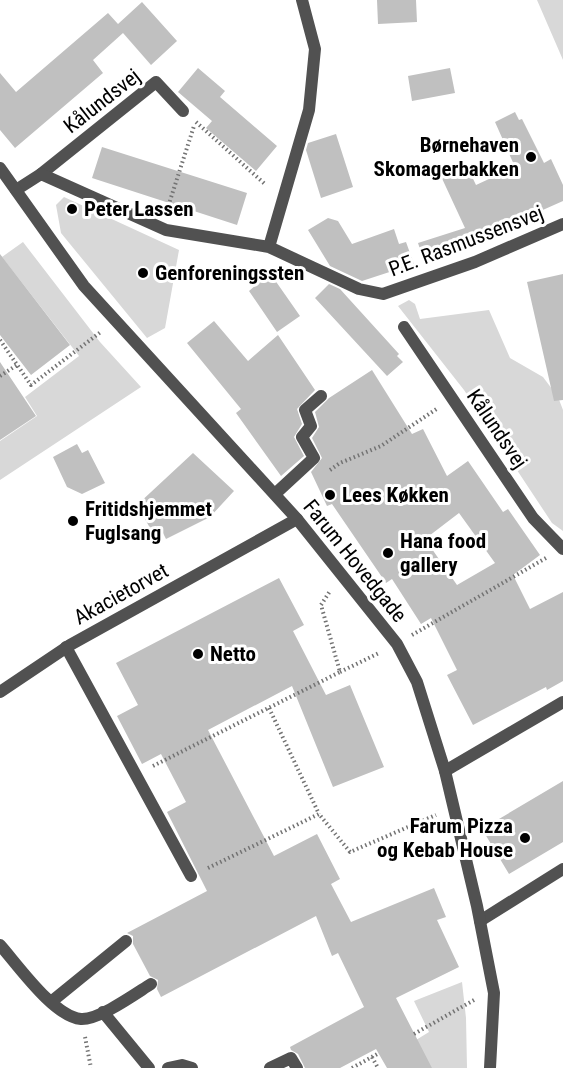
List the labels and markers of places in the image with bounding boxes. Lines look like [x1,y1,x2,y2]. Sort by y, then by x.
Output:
place label: Børnehaven Skomagerbakken [374,133,519,181]
marker: Børnehaven Skomagerbakken [524,150,538,164]
place label: Peter Lassen [84,197,194,221]
marker: Peter Lassen [65,202,79,216]
place label: Genforeningssten [155,261,304,285]
marker: Genforeningssten [136,266,150,280]
place label: Lees Køkken [342,483,449,507]
marker: Lees Køkken [323,488,337,502]
place label: Fritidshjemmet Fuglsang [85,497,212,545]
marker: Fritidshjemmet Fuglsang [66,514,80,528]
place label: Hana food gallery [400,529,486,577]
marker: Hana food gallery [381,546,395,560]
place label: Netto [210,642,256,666]
marker: Netto [191,647,205,661]
place label: Farum Pizza og Kebab House [377,814,513,862]
marker: Farum Pizza og Kebab House [518,831,532,845]

